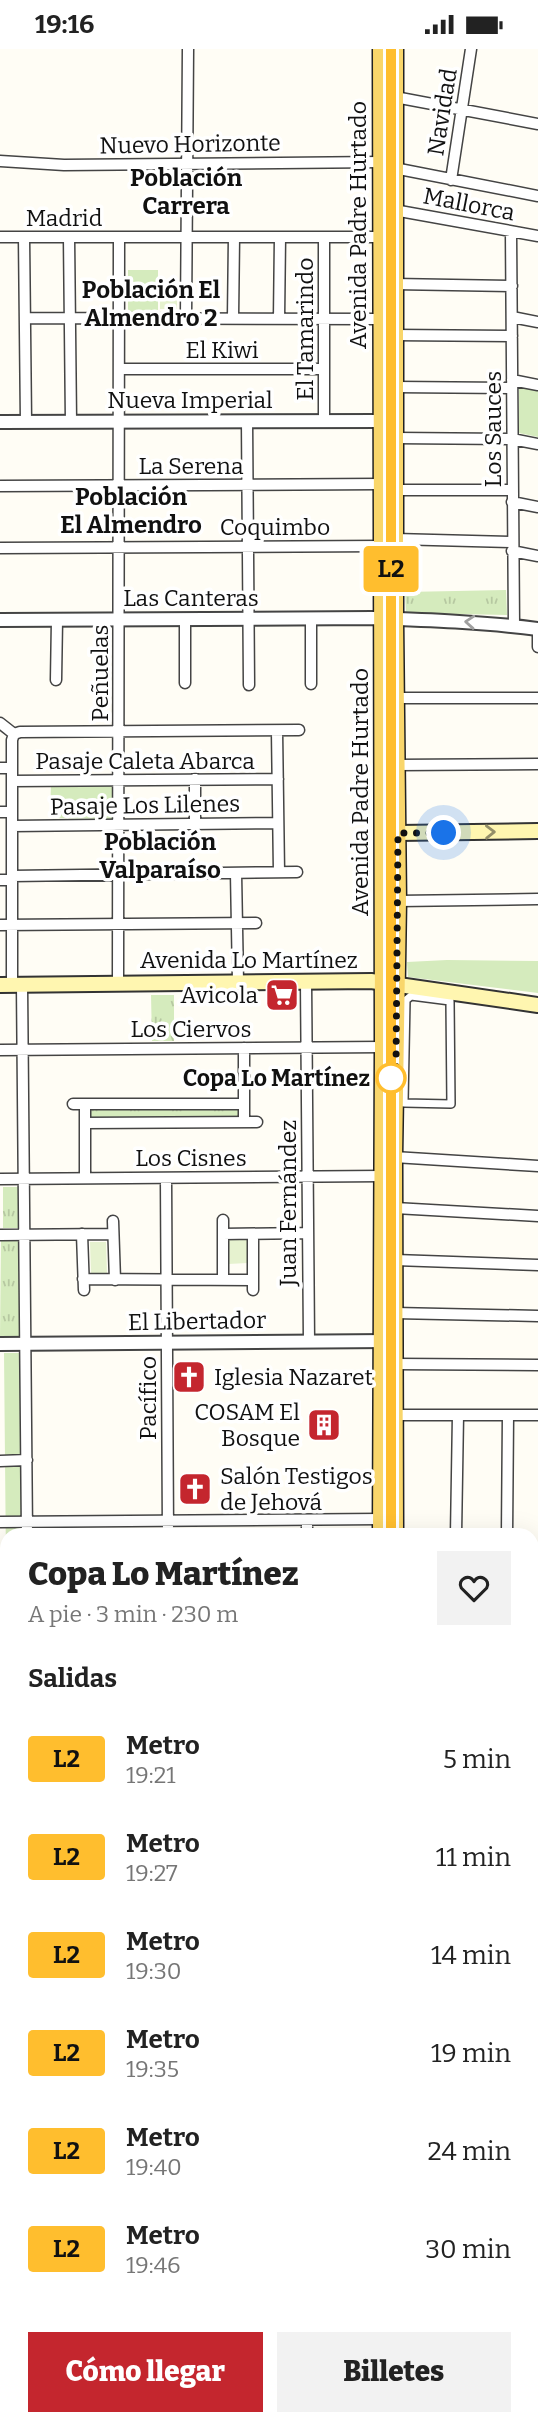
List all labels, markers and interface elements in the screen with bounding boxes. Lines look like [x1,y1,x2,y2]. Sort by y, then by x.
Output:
text: 19:16 [35,9,94,40]
street label: Navidad [421,66,463,158]
street label: Avenida Padre Hurtado [344,101,372,349]
street label: Nuevo Horizonte [99,128,281,160]
district label: Población Carrera [130,164,243,220]
street label: Mallorca [421,181,518,227]
street label: Madrid [26,204,103,232]
street label: El Tamarindo [291,258,319,400]
district label: Población El Almendro 2 [82,276,221,332]
street label: El Kiwi [186,336,259,364]
street label: Los Sauces [479,371,507,487]
street label: Nueva Imperial [107,386,273,414]
street label: La Serena [138,452,244,480]
district label: Población El Almendro [60,483,202,539]
street label: Coquimbo [220,513,330,541]
line badge: L2 [360,546,422,592]
text: L2 [378,555,404,583]
street label: Las Canteras [123,584,259,612]
one-way arrow [464,614,475,629]
street label: Peñuelas [86,624,114,722]
street label: Avenida Padre Hurtado [346,668,374,916]
street label: Pasaje Caleta Abarca [35,747,255,775]
street label: Pasaje Los Lilenes [50,789,240,821]
your location [426,815,461,850]
one-way arrow [486,824,496,840]
district label: Población Valparaíso [99,828,221,884]
street label: Avenida Lo Martínez [140,946,358,974]
supermarket icon: Avicola [263,976,301,1014]
place label: Avicola [180,981,258,1009]
street label: Los Ciervos [130,1015,252,1043]
marker: Copa Lo Martínez [376,1063,406,1093]
place label: Copa Lo Martínez [183,1064,370,1092]
street label: Juan Fernández [274,1120,302,1287]
street label: Los Cisnes [135,1144,247,1172]
street label: El Libertador [128,1306,266,1336]
street label: Pacífico [134,1356,162,1440]
church icon: Iglesia Nazaret [170,1358,208,1396]
place label: Iglesia Nazaret [214,1363,373,1391]
place label: COSAM El Bosque [194,1398,300,1452]
building icon: COSAM El Bosque [305,1406,343,1444]
place label: Salón Testigos de Jehová [220,1462,373,1516]
church icon: Salón Testigos de Jehová [176,1470,214,1508]
button: heart [437,1551,511,1625]
text: Copa Lo Martínez [28,1554,299,1594]
text: A pie · 3 min · 230 m [28,1600,238,1628]
text: Salidas [28,1663,117,1694]
text: Metro [126,1730,200,1761]
text: 5 min [443,1744,511,1775]
text: L2 [53,1745,80,1773]
text: 19:21 [126,1761,176,1789]
text: Metro [126,1828,200,1859]
text: 11 min [436,1842,511,1873]
text: L2 [53,1843,80,1871]
text: 19:27 [126,1859,178,1887]
text: Metro [126,1926,200,1957]
text: 14 min [431,1940,511,1971]
text: L2 [53,1941,80,1969]
text: 19:30 [126,1957,182,1985]
text: Metro [126,2024,200,2055]
text: 19 min [431,2038,511,2069]
text: L2 [53,2039,80,2067]
text: 19:35 [126,2055,179,2083]
text: Metro [126,2122,200,2153]
text: 24 min [427,2136,511,2167]
text: L2 [53,2137,80,2165]
text: 19:40 [126,2153,182,2181]
text: Metro [126,2220,200,2251]
text: 30 min [425,2234,511,2265]
text: L2 [53,2235,80,2263]
text: 19:46 [126,2251,181,2279]
button: Cómo llegar [28,2332,263,2412]
button: Billetes [277,2332,511,2412]

